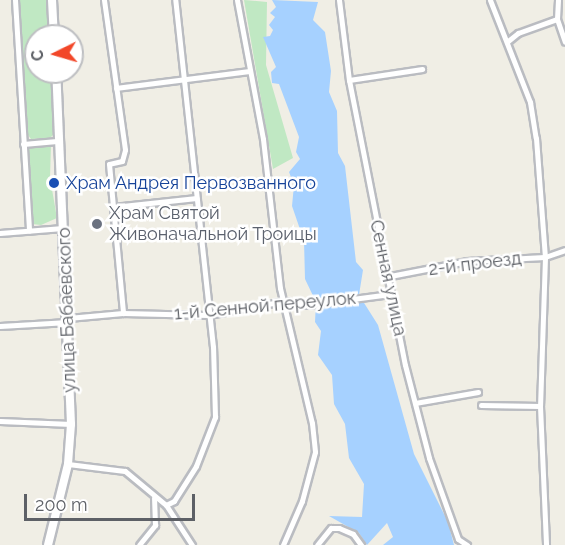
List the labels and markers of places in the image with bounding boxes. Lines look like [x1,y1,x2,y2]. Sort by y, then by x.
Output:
place label: Храм Андрея Первозванного [66,172,316,194]
marker: Храм Андрея Первозванного [47,176,61,190]
place label: Храм Святой Живоначальной Троицы [109,203,317,246]
marker: Храм Святой Живоначальной Троицы [90,217,104,231]

